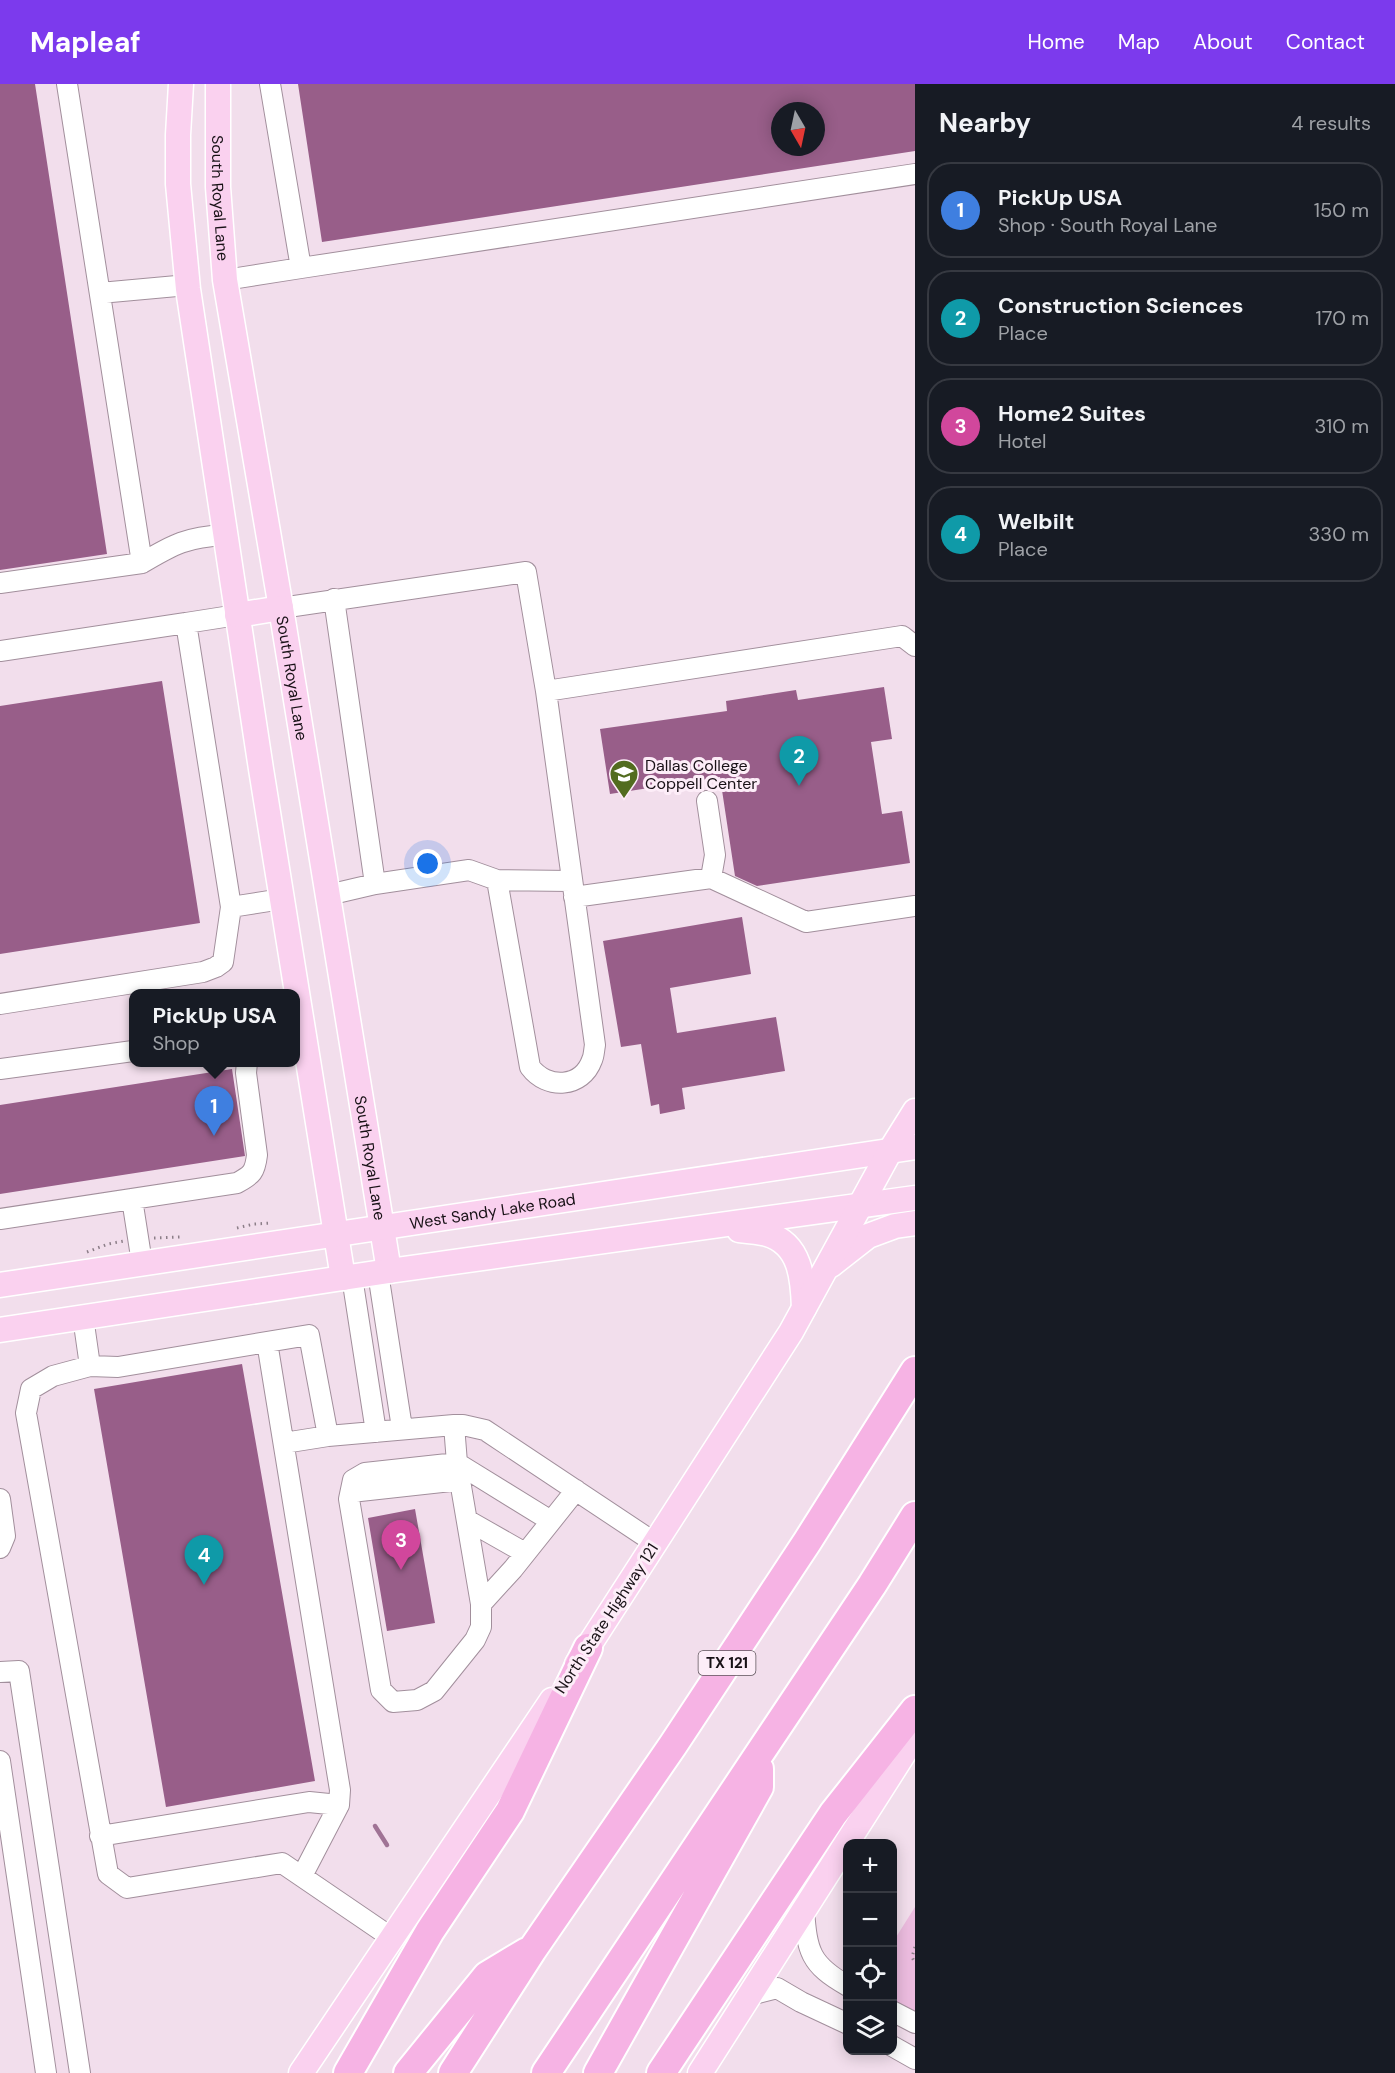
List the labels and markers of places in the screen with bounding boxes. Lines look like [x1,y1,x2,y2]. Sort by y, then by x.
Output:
pin: 2 [780,736,818,786]
place label: Dallas College Coppell Center [645,755,757,794]
school or university icon: Dallas College Coppell Center [608,758,640,800]
pin: 1 [194,1086,234,1136]
pin: 3 [382,1520,420,1570]
pin: 4 [184,1536,224,1585]

